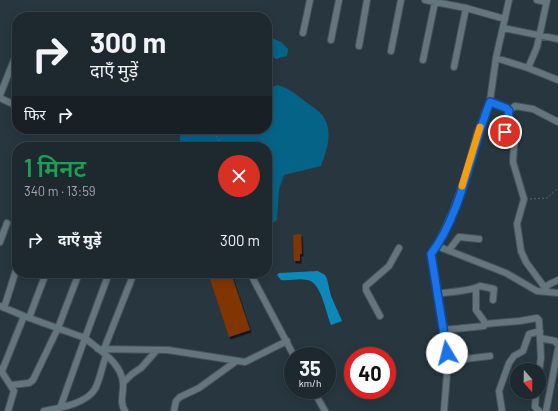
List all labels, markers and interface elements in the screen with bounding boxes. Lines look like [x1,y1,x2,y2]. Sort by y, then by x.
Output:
text: 300 m [90,25,166,59]
icon: right [24,28,76,80]
text: दाएँ मुड़ें [90,59,138,81]
icon: right [54,104,76,126]
text: फिर [24,105,46,123]
pin [488,115,522,149]
icon: arrive [494,121,516,143]
text: 1 मिनट [24,153,86,182]
button: close [218,155,260,197]
text: 340 m · 13:59 [24,183,96,199]
icon: right [24,229,46,251]
text: दाएँ मुड़ें [58,230,101,248]
text: 300 m [220,231,260,249]
position arrow [426,332,468,374]
speed limit sign: 40 [344,347,396,399]
text: 35 [299,356,321,380]
north arrow [510,363,546,399]
map controls [510,363,546,399]
text: km/h [299,377,321,389]

